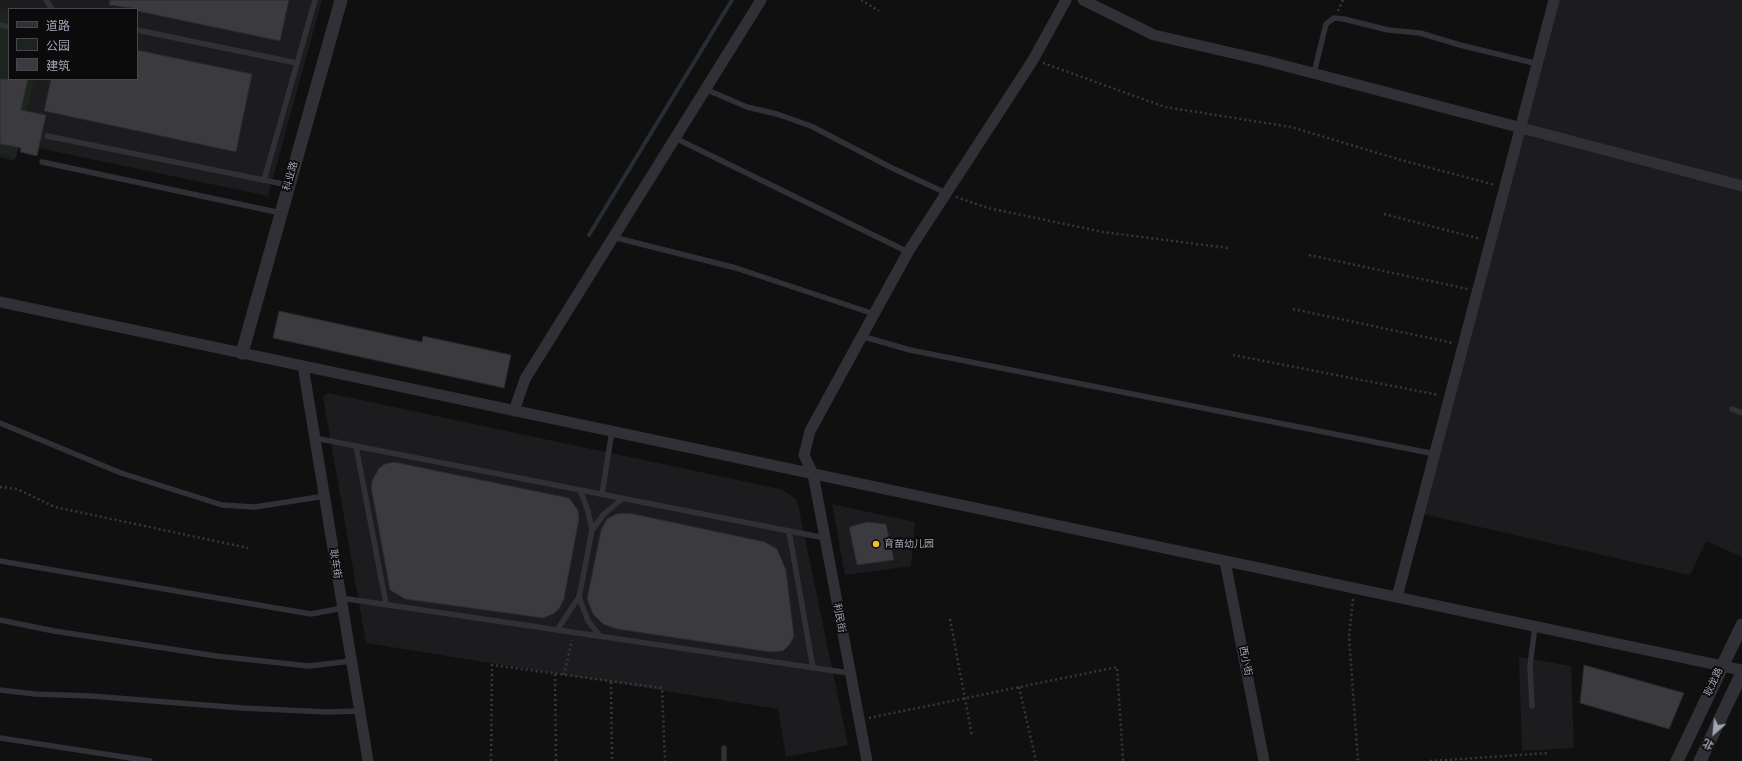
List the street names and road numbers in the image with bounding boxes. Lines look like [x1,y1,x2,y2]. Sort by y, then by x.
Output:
street label: 科业路 [281,160,301,192]
street label: 耿车街 [327,548,343,580]
street label: 利民街 [830,602,848,634]
street label: 西小街 [1236,645,1254,677]
street label: 耿龙路 [1702,666,1726,698]

